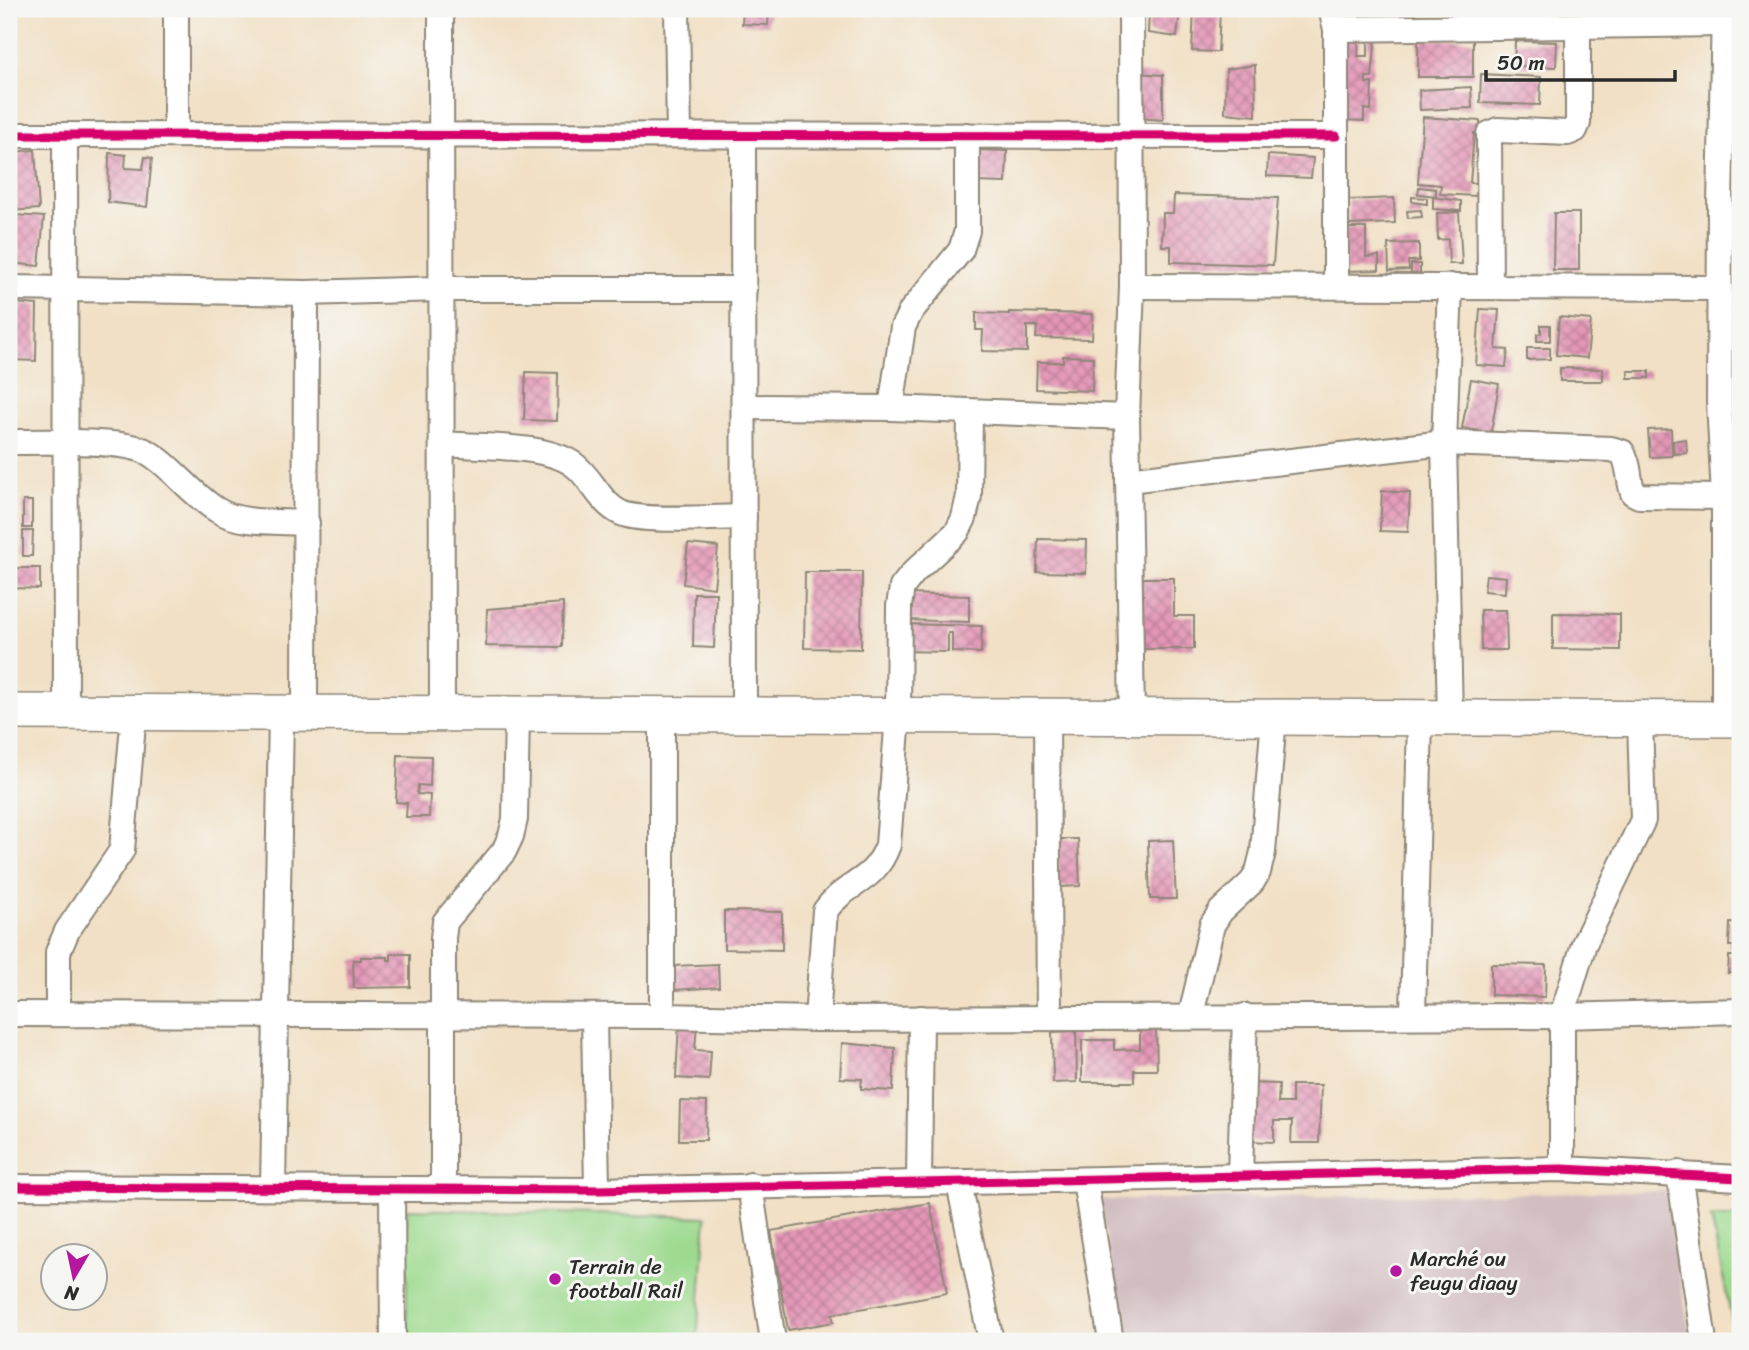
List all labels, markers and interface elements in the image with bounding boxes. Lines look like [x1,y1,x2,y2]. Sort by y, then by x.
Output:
scale bar [1486,38,1676,82]
text: 50 m [1497,44,1545,82]
place label: Marché ou feugu diaay [1410,1240,1518,1302]
north arrow [38,1242,108,1312]
place label: Terrain de football Rail [569,1248,684,1310]
marker: Marché ou feugu diaay [1388,1263,1404,1279]
marker: Terrain de football Rail [547,1271,563,1287]
text: N [62,1276,81,1311]

